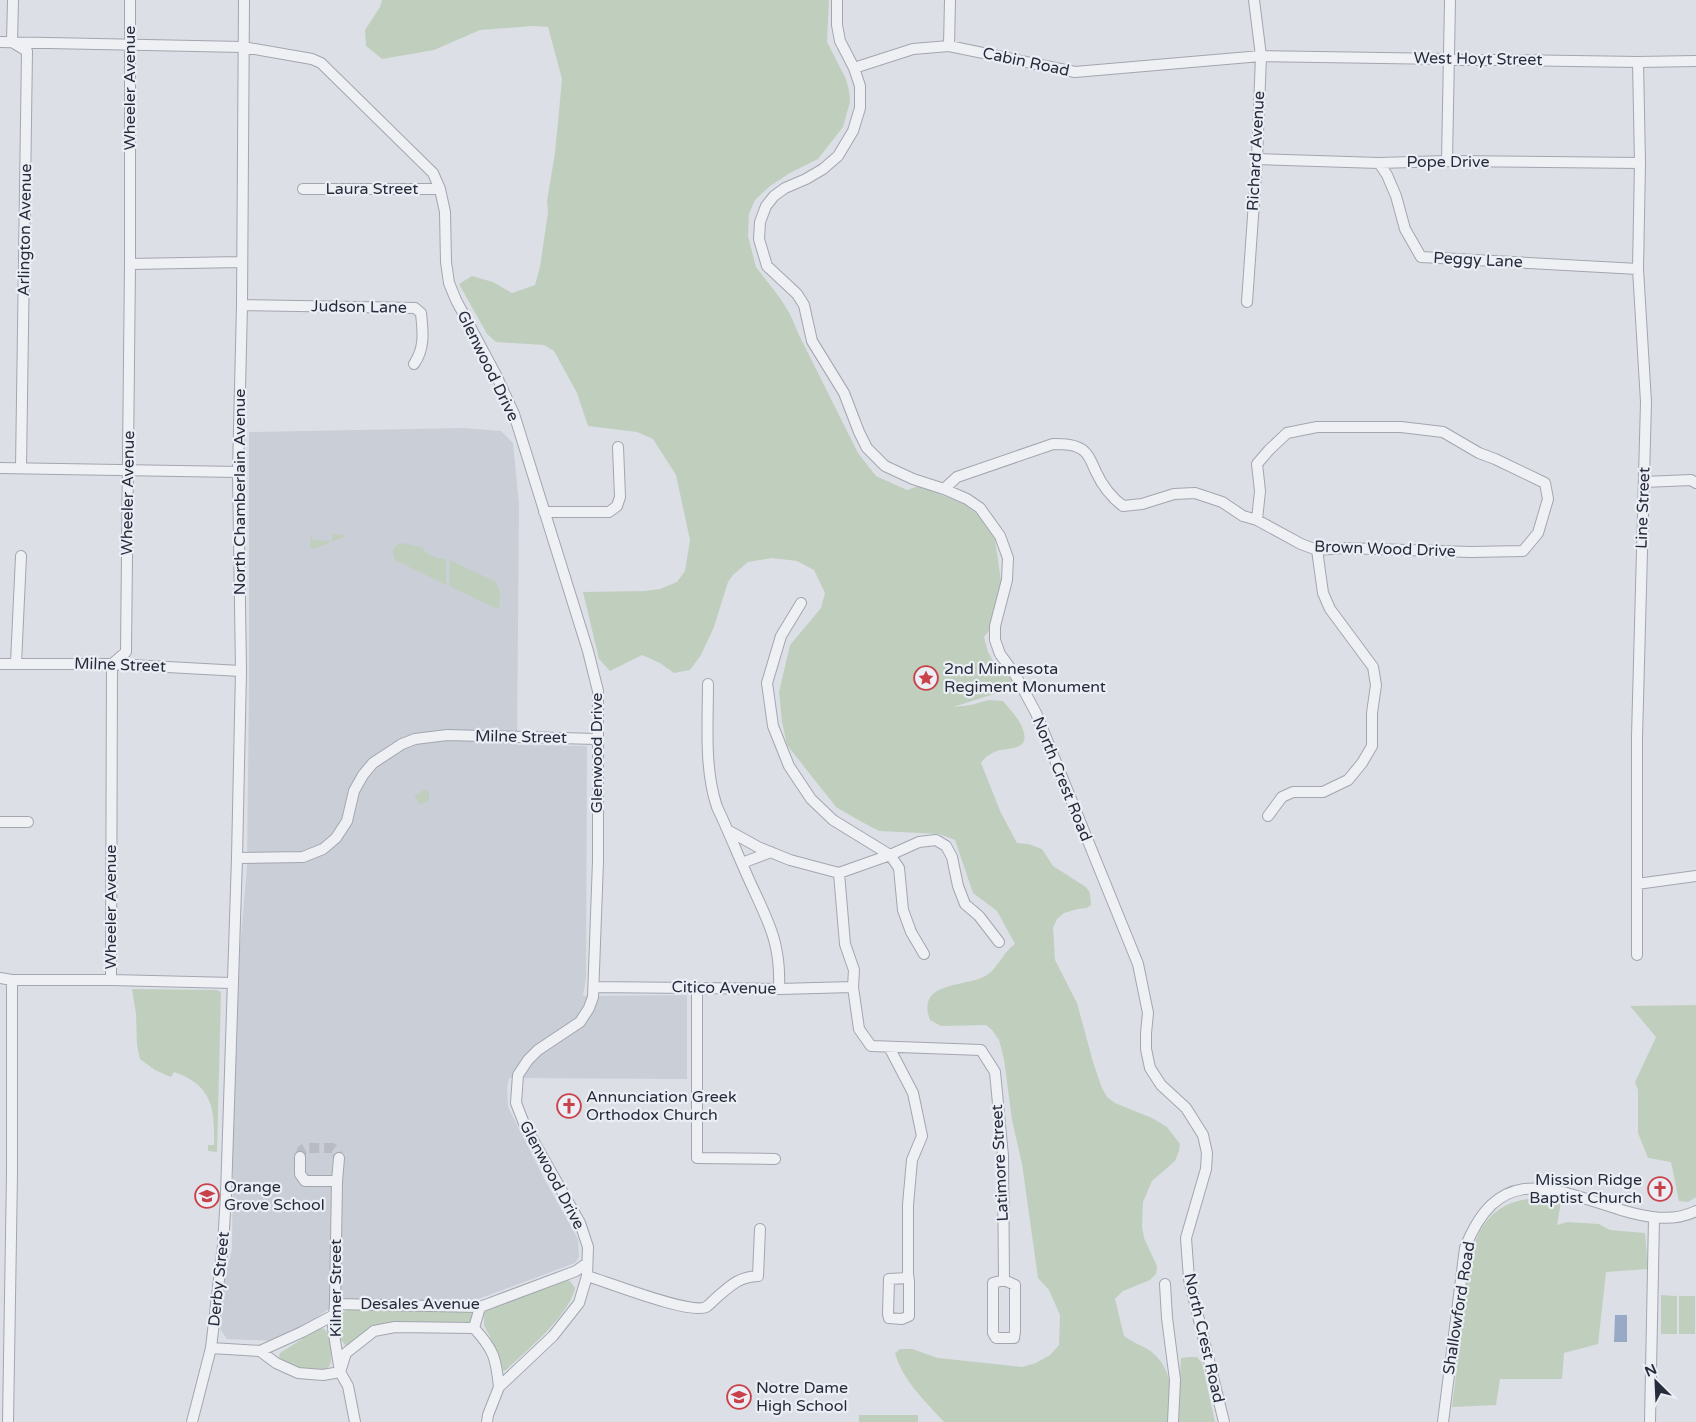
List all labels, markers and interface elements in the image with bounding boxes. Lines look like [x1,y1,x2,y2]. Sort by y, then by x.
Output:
street label: Wheeler Avenue [120,26,140,150]
street label: Cabin Road [981,43,1071,81]
street label: West Hoyt Street [1413,48,1543,70]
street label: Richard Avenue [1243,91,1269,211]
street label: Pope Drive [1407,152,1489,172]
street label: Arlington Avenue [14,163,36,297]
street label: Laura Street [326,179,418,199]
street label: Peggy Lane [1433,248,1523,272]
street label: Judson Lane [311,296,407,318]
street label: Glenwood Drive [453,307,523,425]
street label: North Chamberlain Avenue [230,389,250,595]
street label: Wheeler Avenue [117,431,139,555]
street label: Line Street [1632,467,1654,549]
street label: Brown Wood Drive [1314,537,1456,561]
street label: Milne Street [74,653,166,677]
place label: 2nd Minnesota Regiment Monument [944,659,1106,697]
place icon: 2nd Minnesota Regiment Monument [913,665,939,691]
street label: Glenwood Drive [587,693,607,813]
street label: North Crest Road [1028,714,1096,844]
street label: Milne Street [475,726,567,748]
street label: Wheeler Avenue [101,845,121,969]
street label: Citico Avenue [671,977,777,999]
place label: Annunciation Greek Orthodox Church [586,1087,737,1125]
church icon: Annunciation Greek Orthodox Church [556,1093,582,1119]
street label: Latimore Street [987,1104,1013,1222]
street label: Glenwood Drive [515,1117,589,1233]
place label: Mission Ridge Baptist Church [1529,1170,1642,1208]
church icon: Mission Ridge Baptist Church [1647,1176,1673,1202]
place label: Orange Grove School [224,1177,325,1215]
school or university icon: Orange Grove School [194,1183,220,1209]
street label: Derby Street [204,1231,234,1327]
street label: Kilmer Street [326,1239,346,1337]
street label: Shallowford Road [1439,1240,1479,1376]
street label: North Crest Road [1179,1271,1229,1405]
street label: Desales Avenue [360,1294,480,1314]
north arrow [1631,1357,1681,1407]
text: N [1642,1361,1660,1381]
place label: Notre Dame High School [756,1378,848,1416]
school or university icon: Notre Dame High School [726,1384,752,1410]

